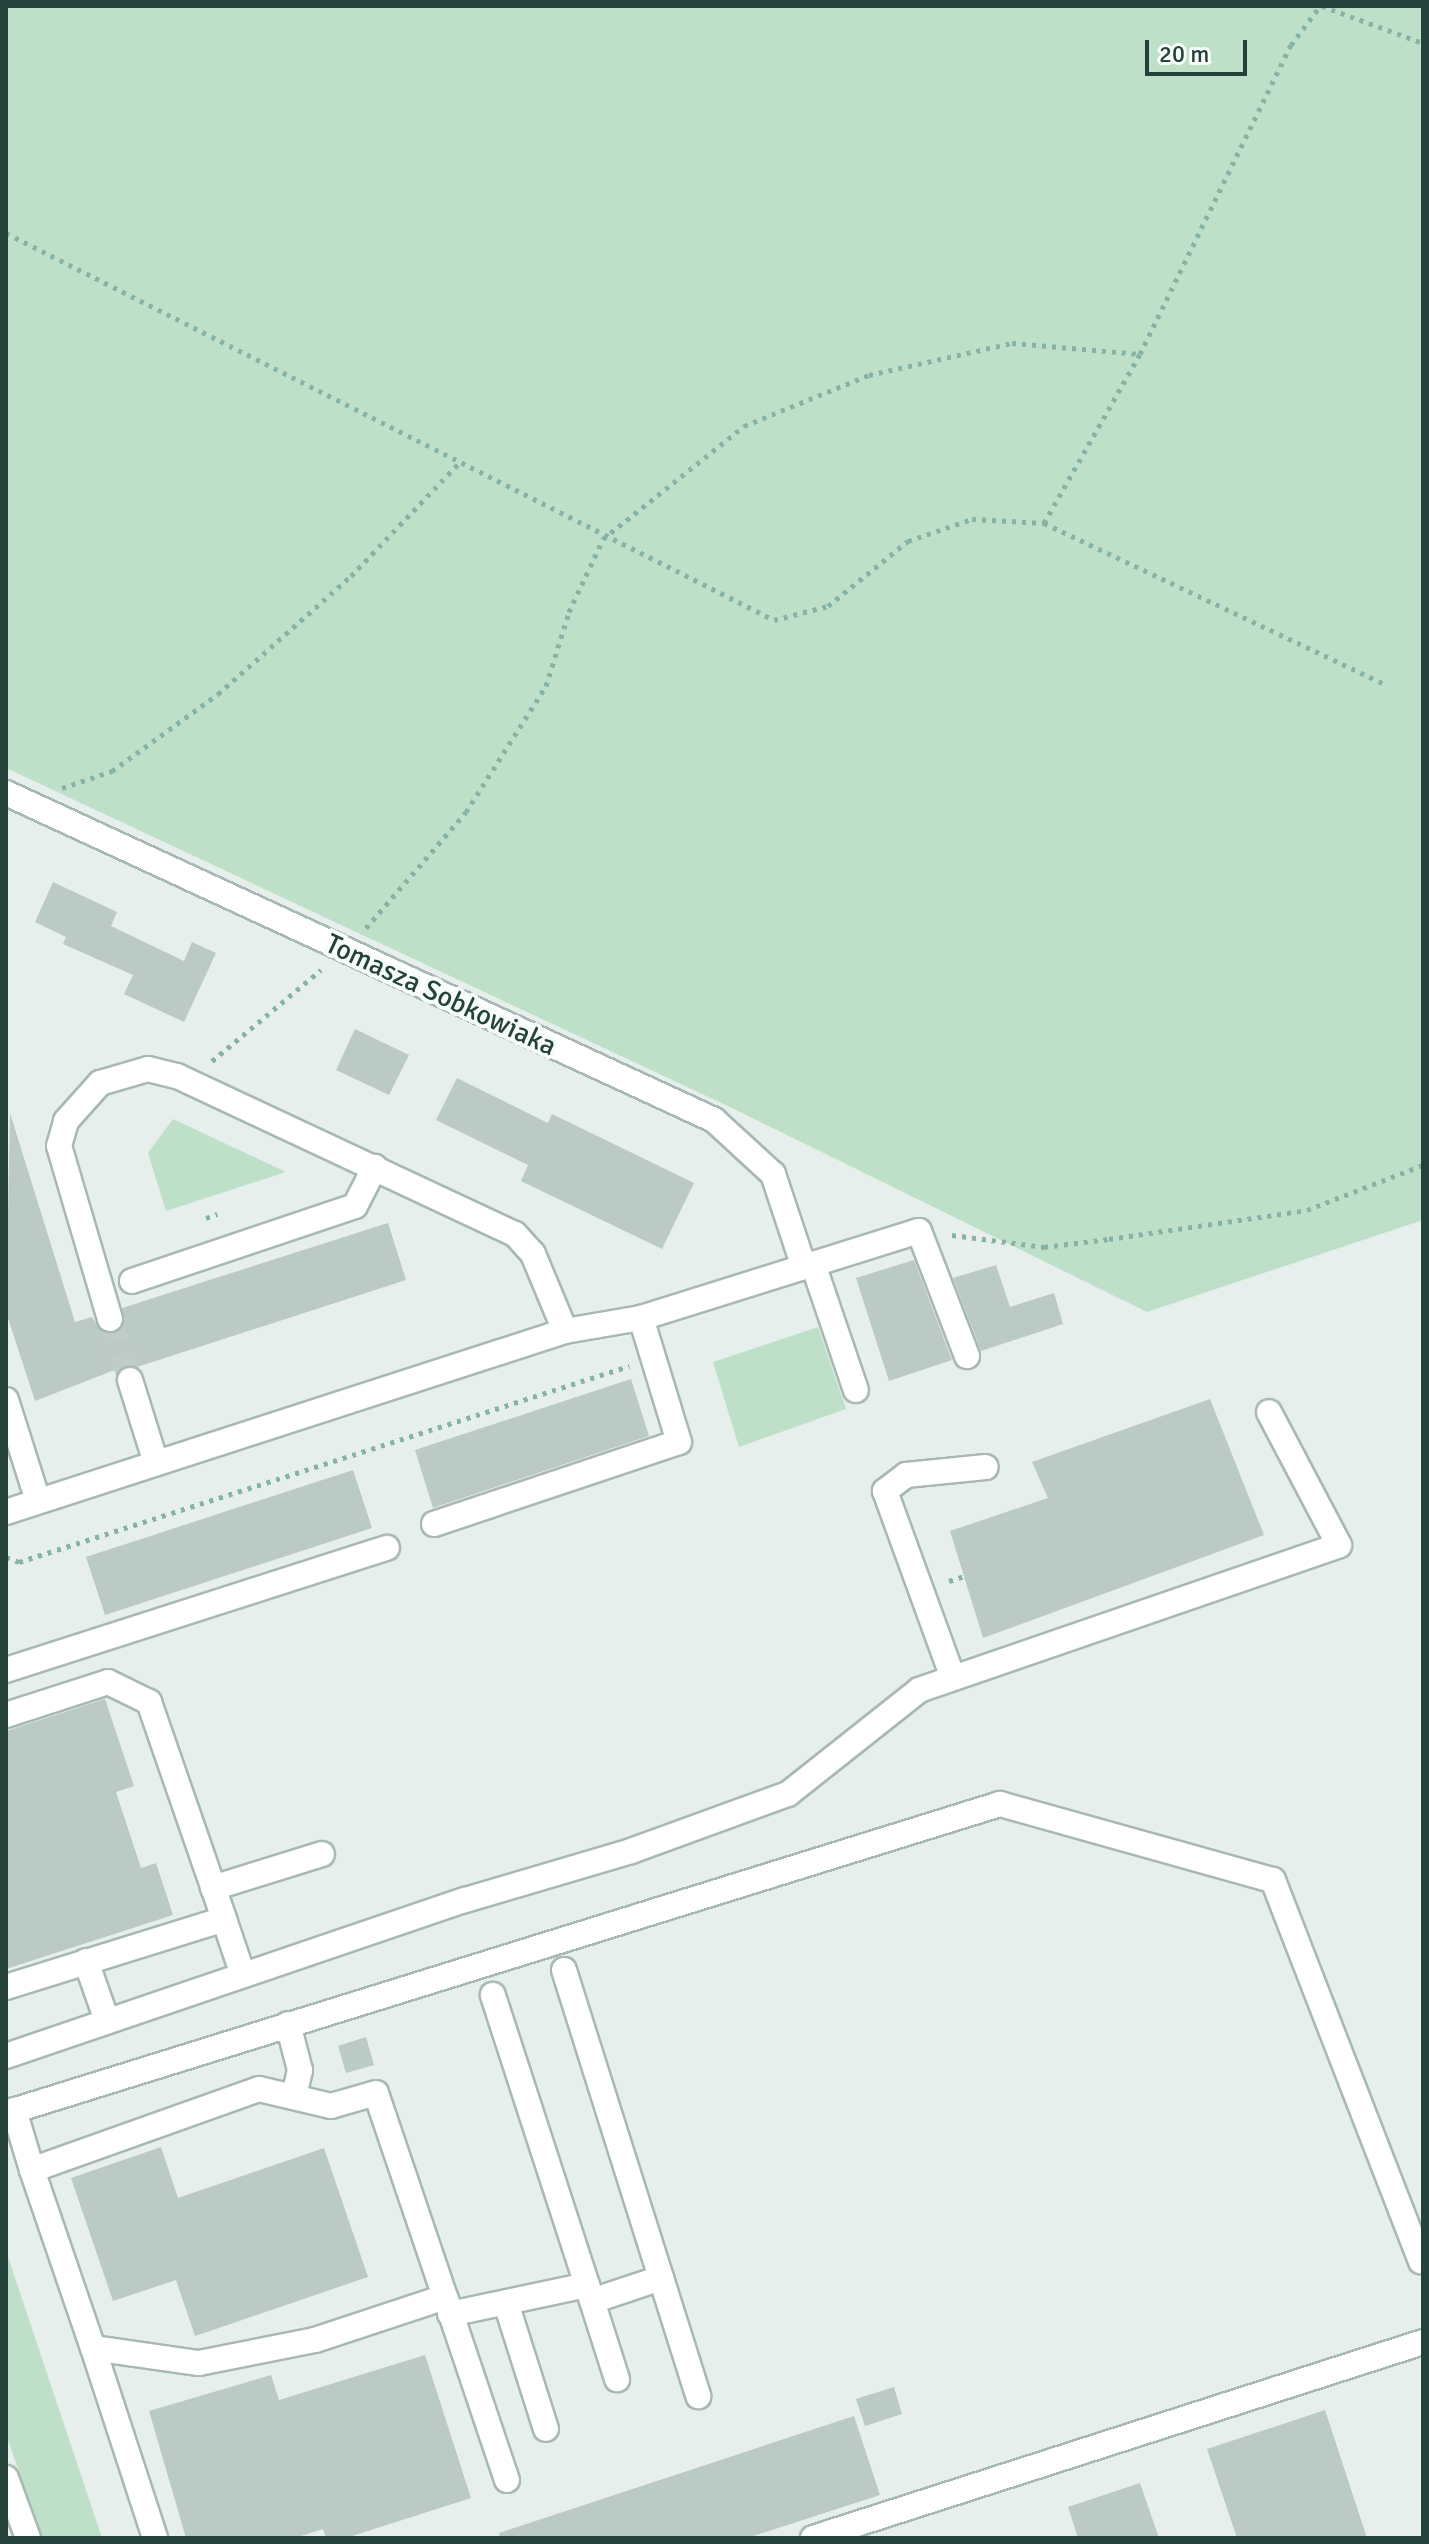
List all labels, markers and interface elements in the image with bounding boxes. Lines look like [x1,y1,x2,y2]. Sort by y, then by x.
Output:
scale bar [1149,24,1251,74]
text: 20 m [1159,39,1209,69]
street label: Tomasza Sobkowiaka [320,927,562,1063]

